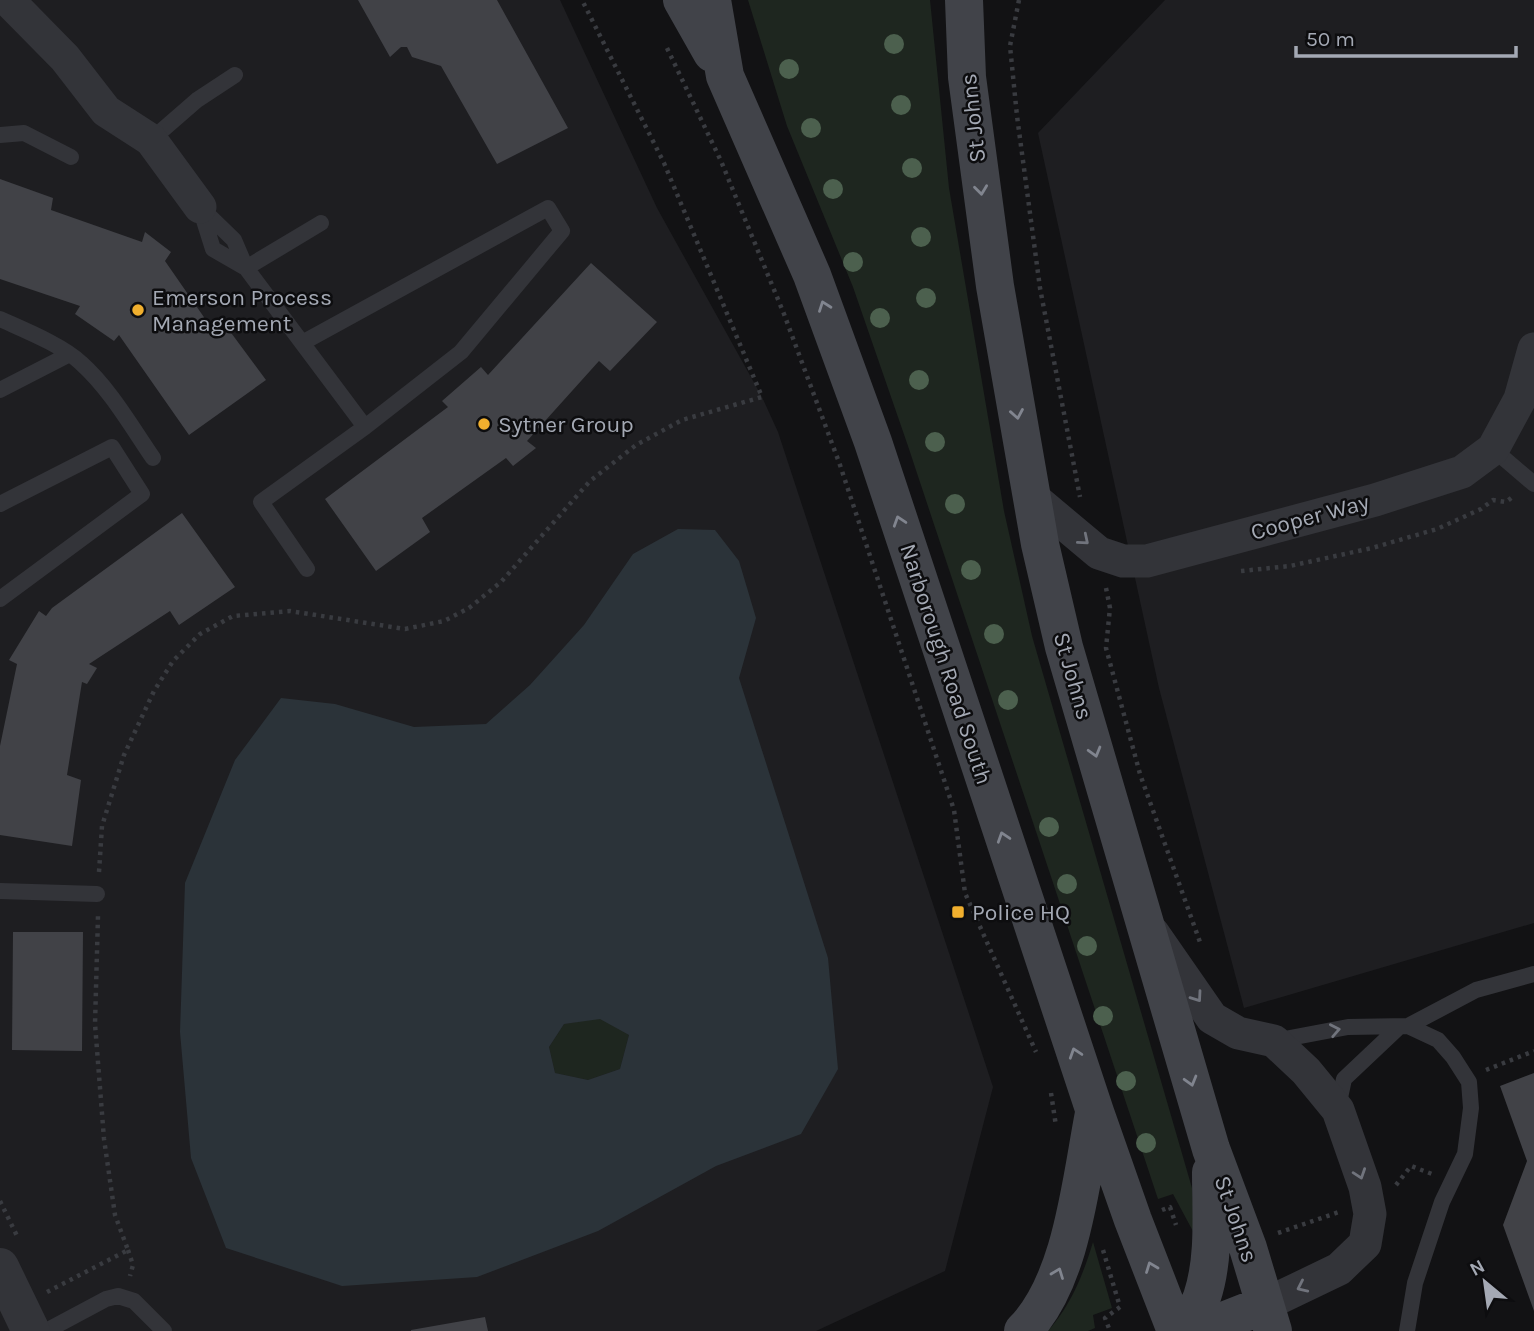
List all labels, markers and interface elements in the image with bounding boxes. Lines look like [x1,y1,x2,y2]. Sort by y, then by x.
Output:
scale bar [1296,14,1516,58]
text: 50 m [1306,27,1355,51]
street label: St Johns [955,72,991,164]
one-way arrow [973,184,988,196]
place label: Emerson Process Management [152,284,332,337]
one-way arrow [818,300,832,312]
marker: Emerson Process Management [130,302,146,318]
one-way arrow [1009,408,1024,420]
place label: Sytner Group [498,411,634,438]
marker: Sytner Group [476,416,492,432]
street label: Cooper Way [1248,488,1372,546]
one-way arrow [893,515,907,527]
one-way arrow [1075,532,1088,544]
street label: Narborough Road South [894,540,998,788]
street label: St Johns [1048,629,1098,723]
one-way arrow [1086,746,1101,758]
one-way arrow [997,832,1011,844]
place label: Police HQ [972,899,1070,926]
marker: Police HQ [950,904,966,920]
one-way arrow [1189,989,1201,1002]
one-way arrow [1329,1023,1341,1038]
one-way arrow [1069,1047,1083,1060]
one-way arrow [1183,1075,1198,1087]
one-way arrow [1352,1168,1366,1180]
street label: St Johns [1209,1172,1263,1266]
north arrow [1450,1247,1520,1317]
text: N [1466,1255,1489,1281]
one-way arrow [1146,1262,1160,1274]
one-way arrow [1050,1268,1064,1280]
one-way arrow [1297,1279,1309,1293]

